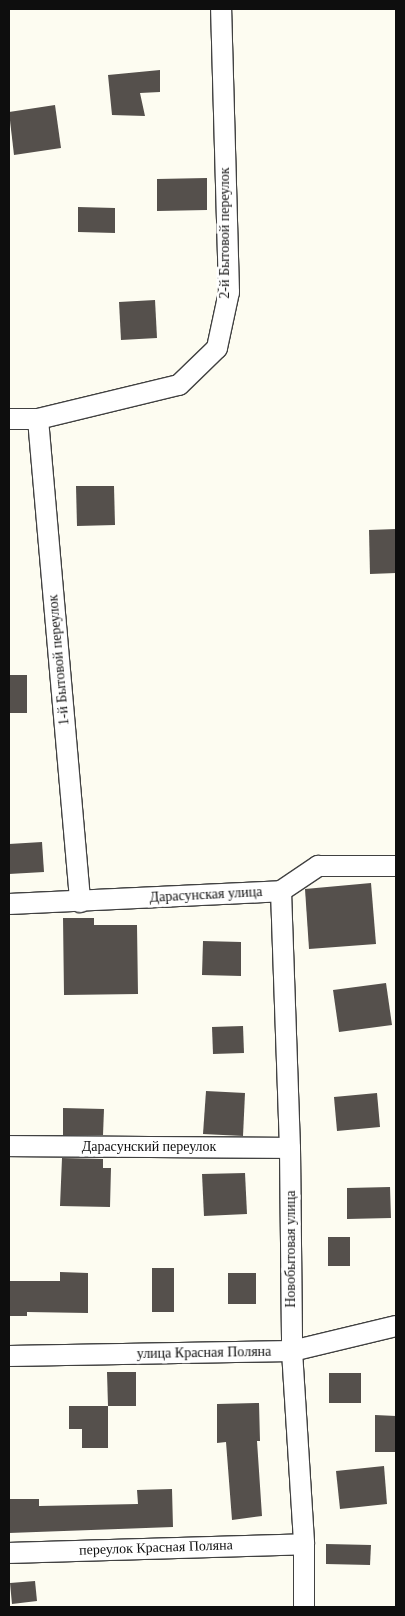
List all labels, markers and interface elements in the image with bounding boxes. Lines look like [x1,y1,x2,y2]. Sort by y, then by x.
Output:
street label: 2-й Бытовой переулок [217,167,233,299]
street label: 1-й Бытовой переулок [45,594,73,726]
street label: Дарасунская улица [149,884,263,906]
street label: Дарасунский переулок [82,1139,216,1155]
street label: Новобытовая улица [283,1190,299,1308]
street label: улица Красная Поляна [137,1343,271,1363]
street label: переулок Красная Поляна [79,1537,233,1559]

